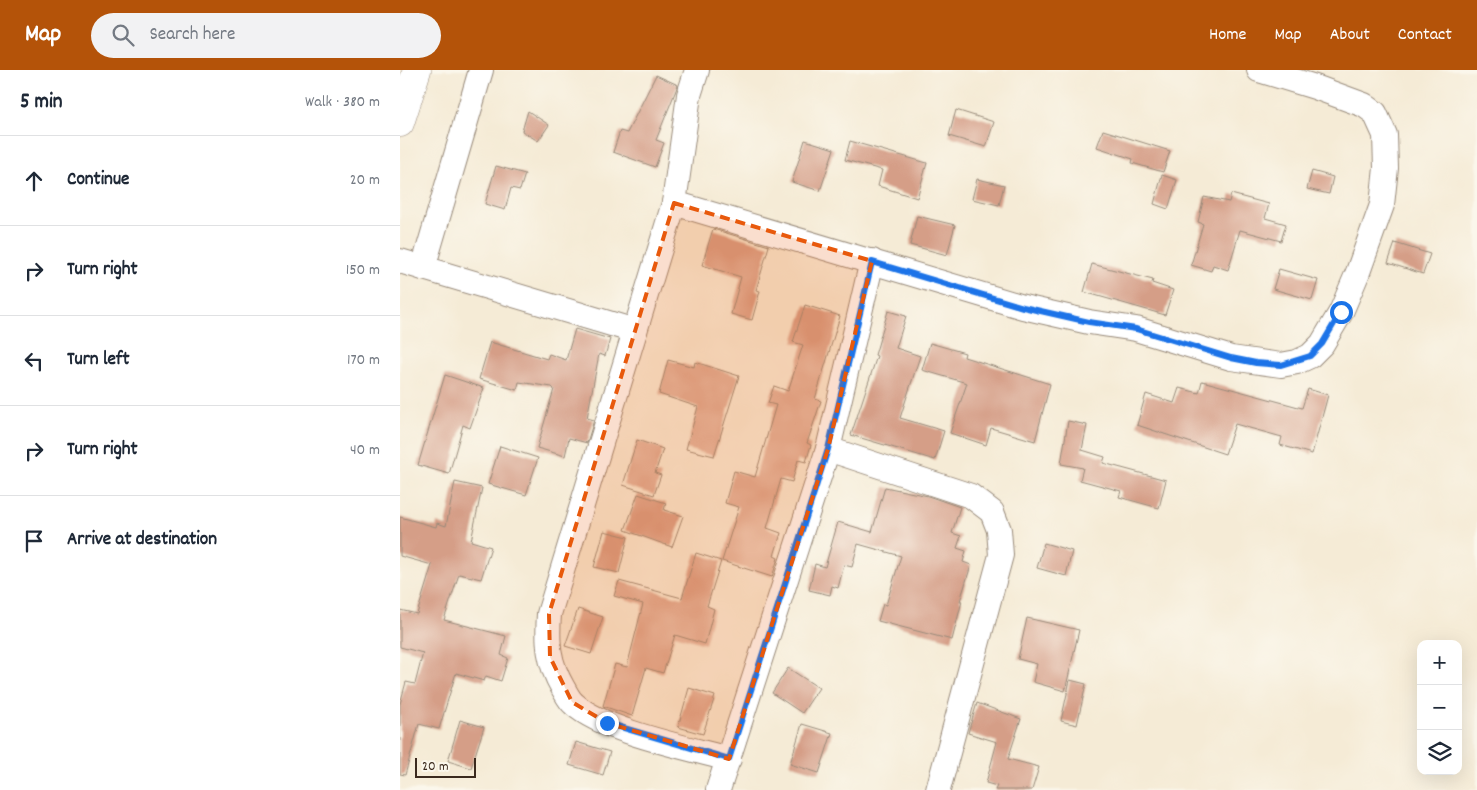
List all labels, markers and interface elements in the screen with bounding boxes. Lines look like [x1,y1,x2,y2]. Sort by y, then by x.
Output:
search box [91,13,441,58]
text: Map [25,18,61,52]
icon: search [109,21,137,49]
text: Search here [149,22,235,49]
text: Home [1209,23,1246,48]
text: Map [1274,23,1302,48]
text: About [1330,23,1370,48]
text: Contact [1398,23,1452,48]
text: 5 min [20,88,63,118]
text: Walk · 380 m [305,91,380,114]
icon: ahead [20,167,48,195]
text: Continue [67,167,129,194]
text: 20 m [350,169,380,192]
icon: right [20,257,48,285]
text: Turn right [67,257,138,284]
text: 150 m [346,259,380,282]
route start [1330,301,1353,324]
icon: left [20,347,48,375]
text: Turn left [67,347,130,374]
text: 170 m [347,349,380,372]
icon: right [20,437,48,465]
text: Turn right [67,437,138,464]
text: 40 m [350,439,380,462]
icon: arrive [20,527,48,555]
text: Arrive at destination [67,527,217,554]
map controls [1417,640,1462,775]
button: + [1417,640,1462,685]
button: − [1417,685,1462,730]
route end [596,712,619,735]
button: layers [1417,730,1462,775]
scale bar [415,755,476,778]
text: 20 m [422,757,449,777]

